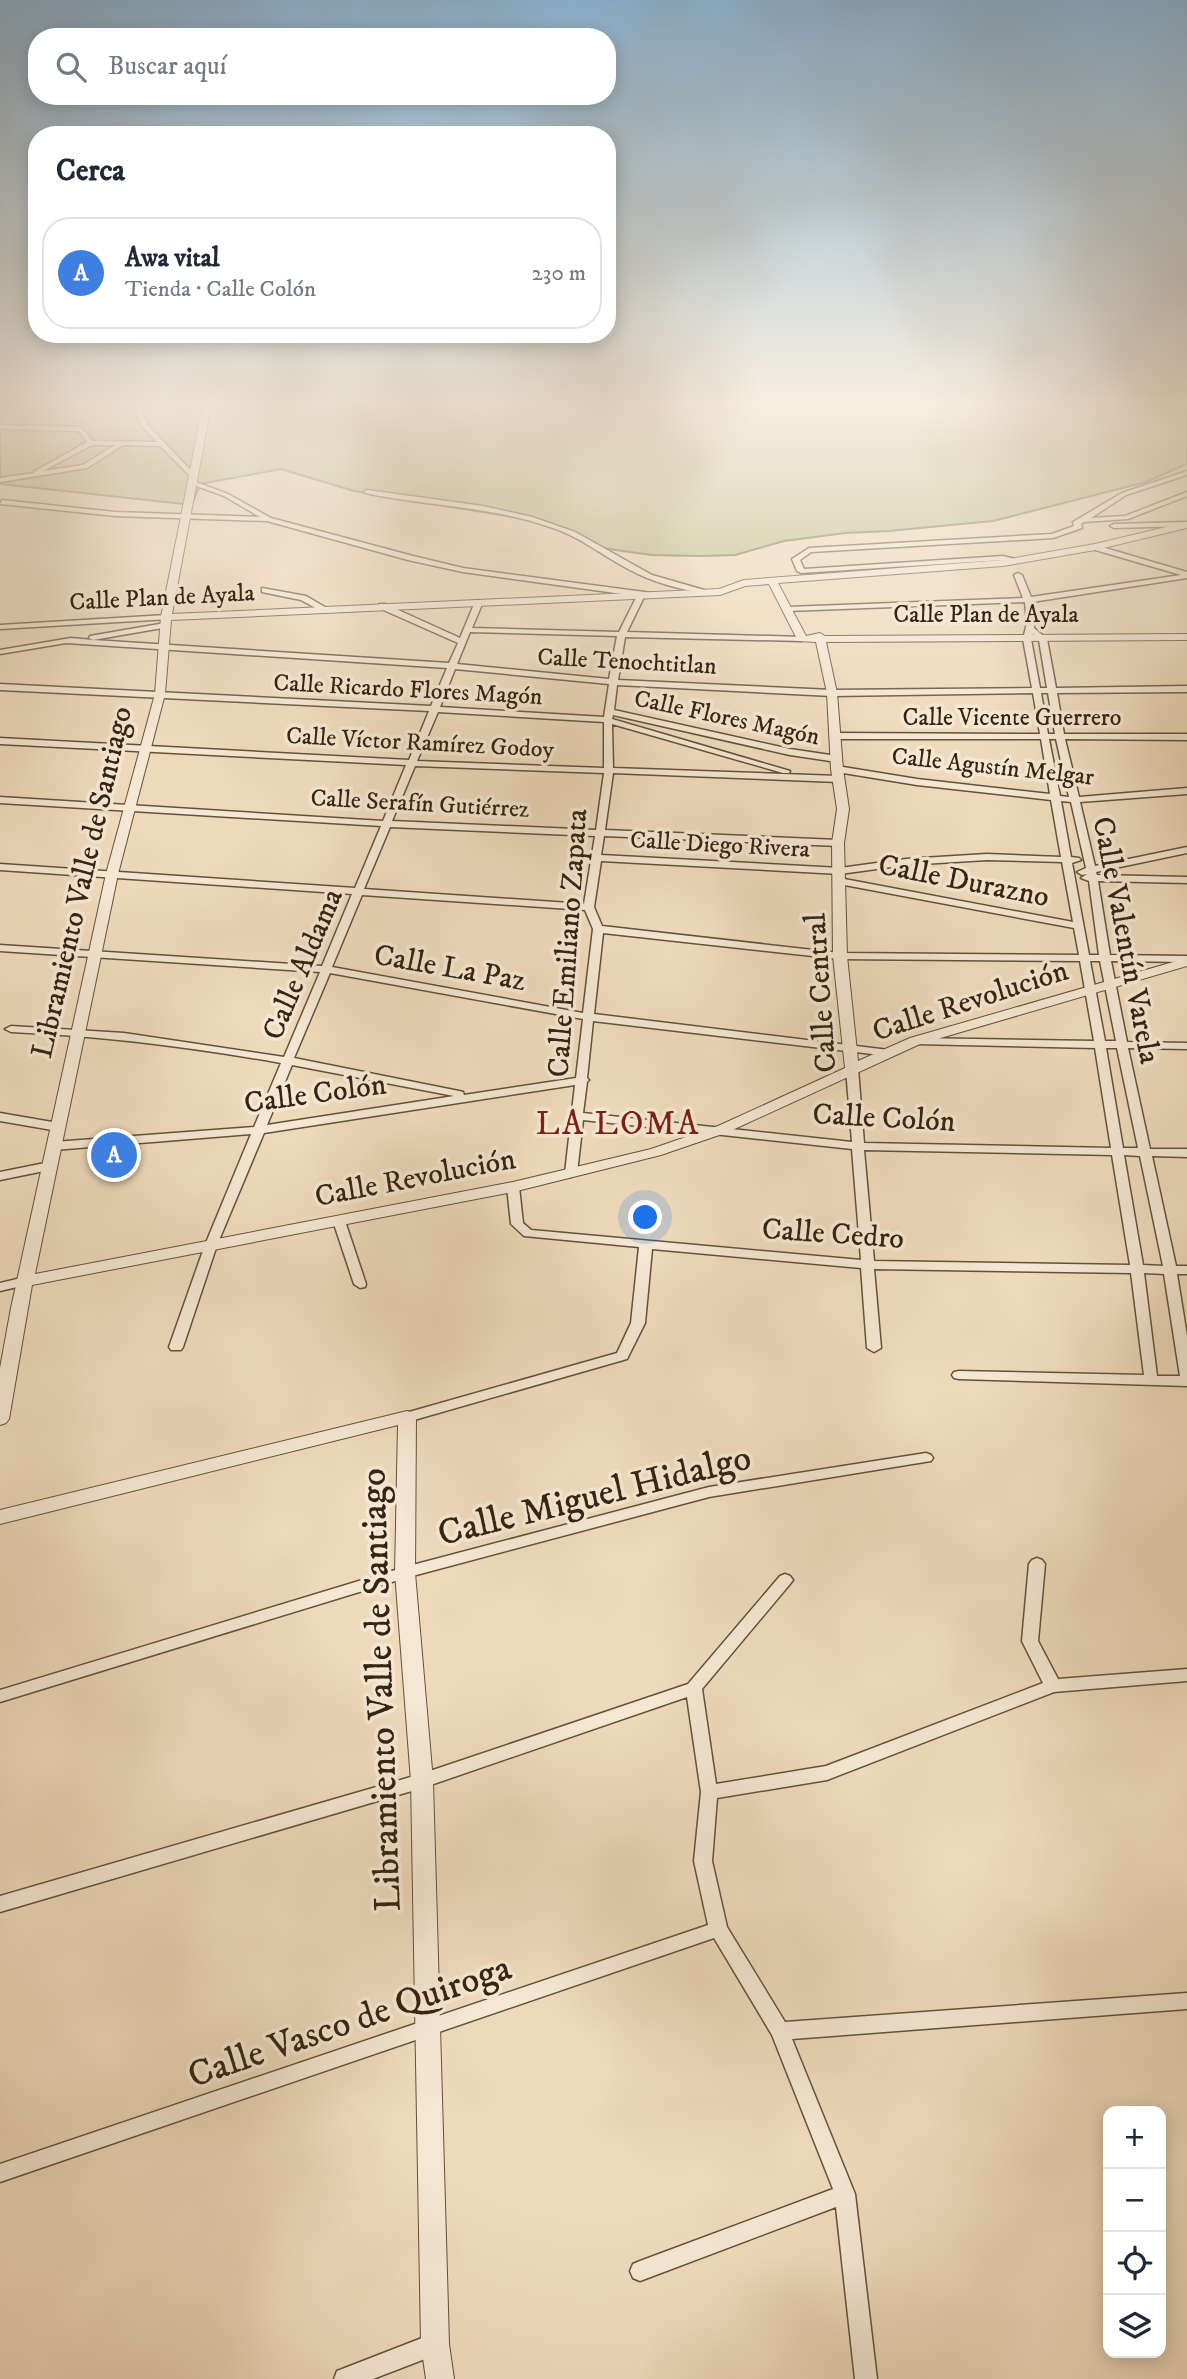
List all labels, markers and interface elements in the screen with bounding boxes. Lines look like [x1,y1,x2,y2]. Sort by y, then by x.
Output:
search box [28,28,616,105]
icon: search [52,48,90,86]
text: Buscar aquí [108,50,226,83]
text: Cerca [56,153,125,190]
text: Awa vital [125,242,220,275]
text: A [74,259,88,288]
text: 230 m [532,259,586,288]
text: Tienda · Calle Colón [125,275,316,304]
street label: Calle Plan de Ayala [69,578,256,618]
street label: Calle Plan de Ayala [893,600,1079,630]
street label: Calle Tenochtitlan [536,642,718,682]
street label: Calle Ricardo Flores Magón [273,668,544,712]
street label: Calle Flores Magón [631,684,823,752]
street label: Libramiento Valle de Santiago [24,703,141,1062]
street label: Calle Vicente Guerrero [903,703,1121,733]
street label: Calle Víctor Ramírez Godoy [285,721,555,765]
street label: Calle Agustín Melgar [890,741,1096,793]
street label: Calle Serafín Gutiérrez [310,783,531,825]
street label: Calle Emiliano Zapata [541,807,596,1079]
street label: Calle Valentín Varela [1083,814,1168,1067]
street label: Calle Diego Rivera [629,825,811,865]
street label: Calle Durazno [875,847,1052,916]
street label: Calle Aldama [255,883,352,1046]
street label: Calle Central [797,912,846,1074]
street label: Calle La Paz [371,937,529,1000]
street label: Calle Revolución [868,952,1073,1050]
street label: Calle Colón [242,1066,389,1123]
street label: Calle Colón [812,1096,957,1141]
district label: LA LOMA [536,1104,700,1145]
pin: A [91,1129,137,1181]
street label: Calle Revolución [312,1141,519,1216]
your location [628,1200,662,1234]
street label: Calle Cedro [760,1211,905,1258]
street label: Calle Miguel Hidalgo [433,1435,756,1558]
street label: Libramiento Valle de Santiago [350,1467,413,1912]
street label: Calle Vasco de Quiroga [182,1945,518,2100]
map controls [1103,2106,1166,2358]
button: + [1103,2106,1166,2169]
button: − [1103,2169,1166,2232]
button: locate [1103,2232,1166,2295]
button: layers [1103,2295,1166,2358]

